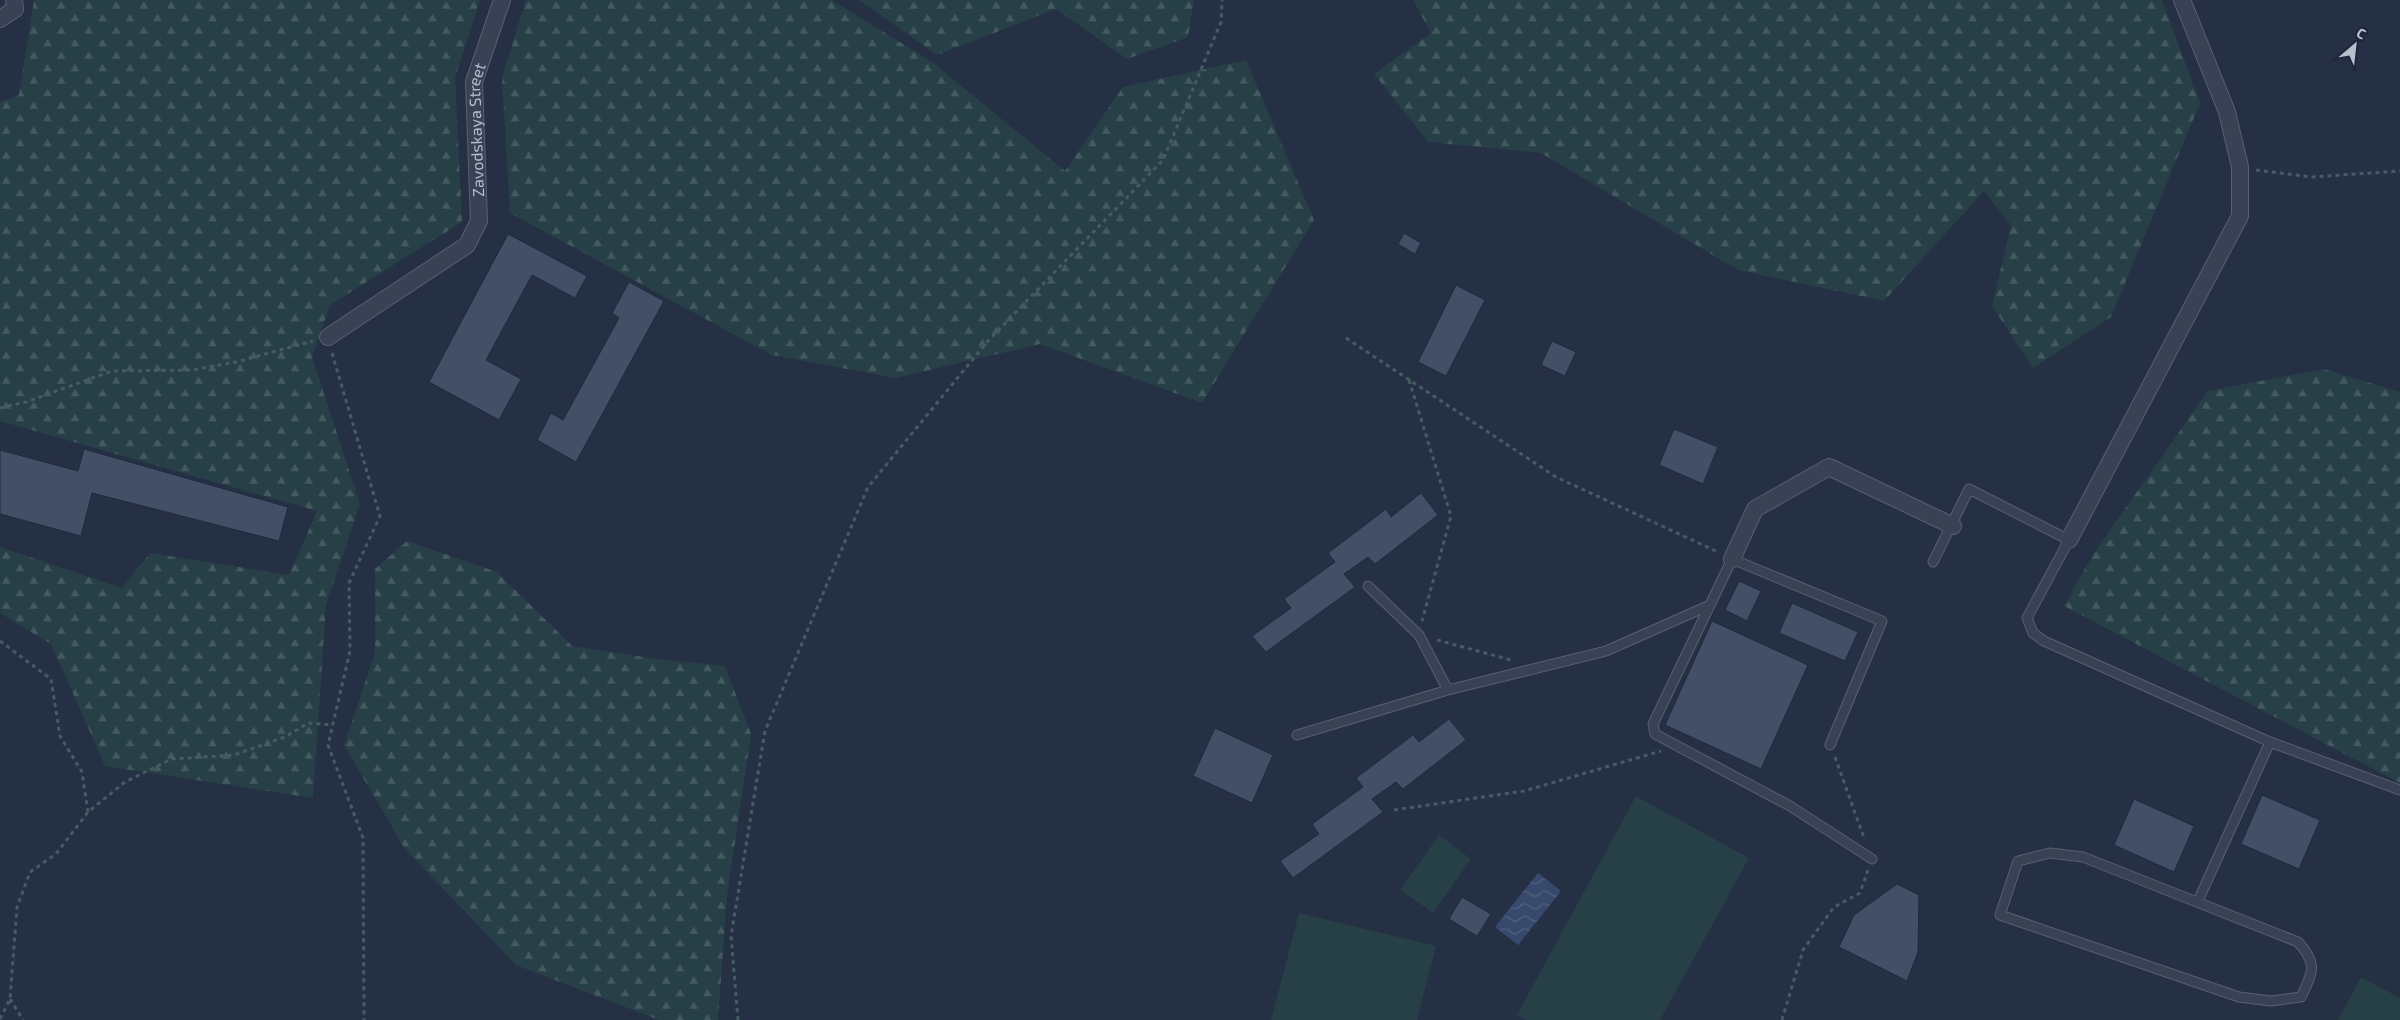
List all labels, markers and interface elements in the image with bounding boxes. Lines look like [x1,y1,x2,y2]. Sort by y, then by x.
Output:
north arrow [2330,20,2380,70]
text: С [2354,24,2369,43]
street label: Zavodskaya Street [463,60,489,197]

